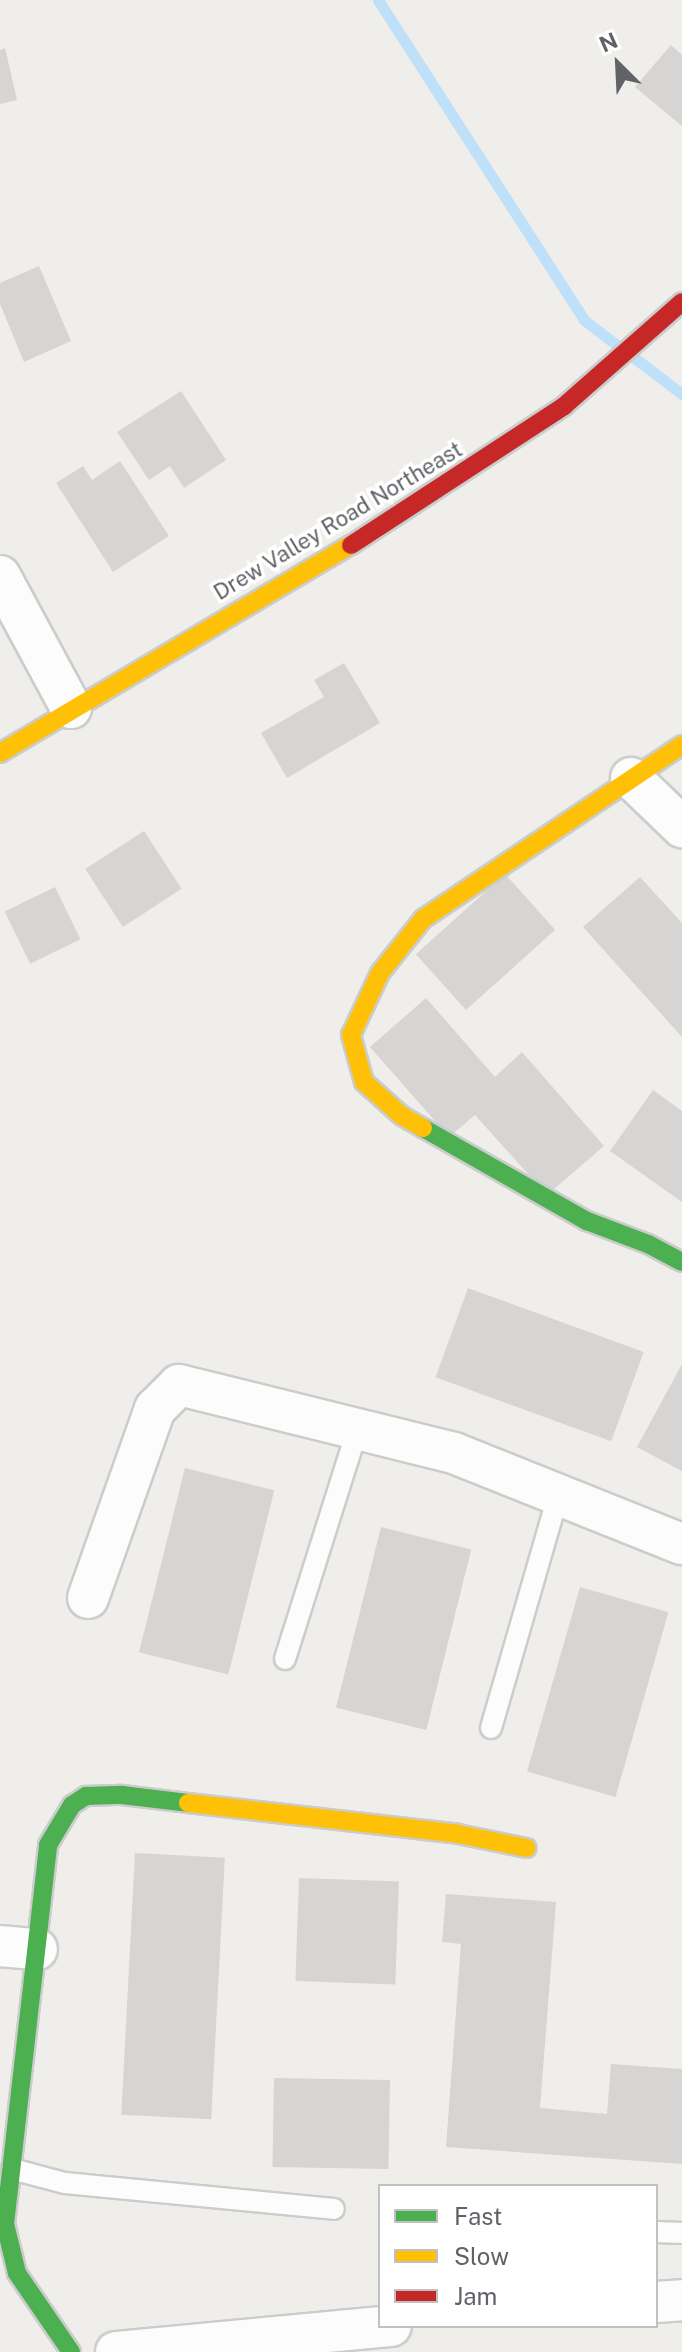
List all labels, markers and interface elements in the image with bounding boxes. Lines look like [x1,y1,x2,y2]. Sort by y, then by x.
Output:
north arrow [578,24,658,104]
text: N [595,27,621,57]
street label: Drew Valley Road Northeast [209,436,467,606]
legend [378,2184,658,2328]
text: Fast [454,2202,502,2230]
text: Slow [454,2242,509,2270]
text: Jam [454,2282,497,2310]

